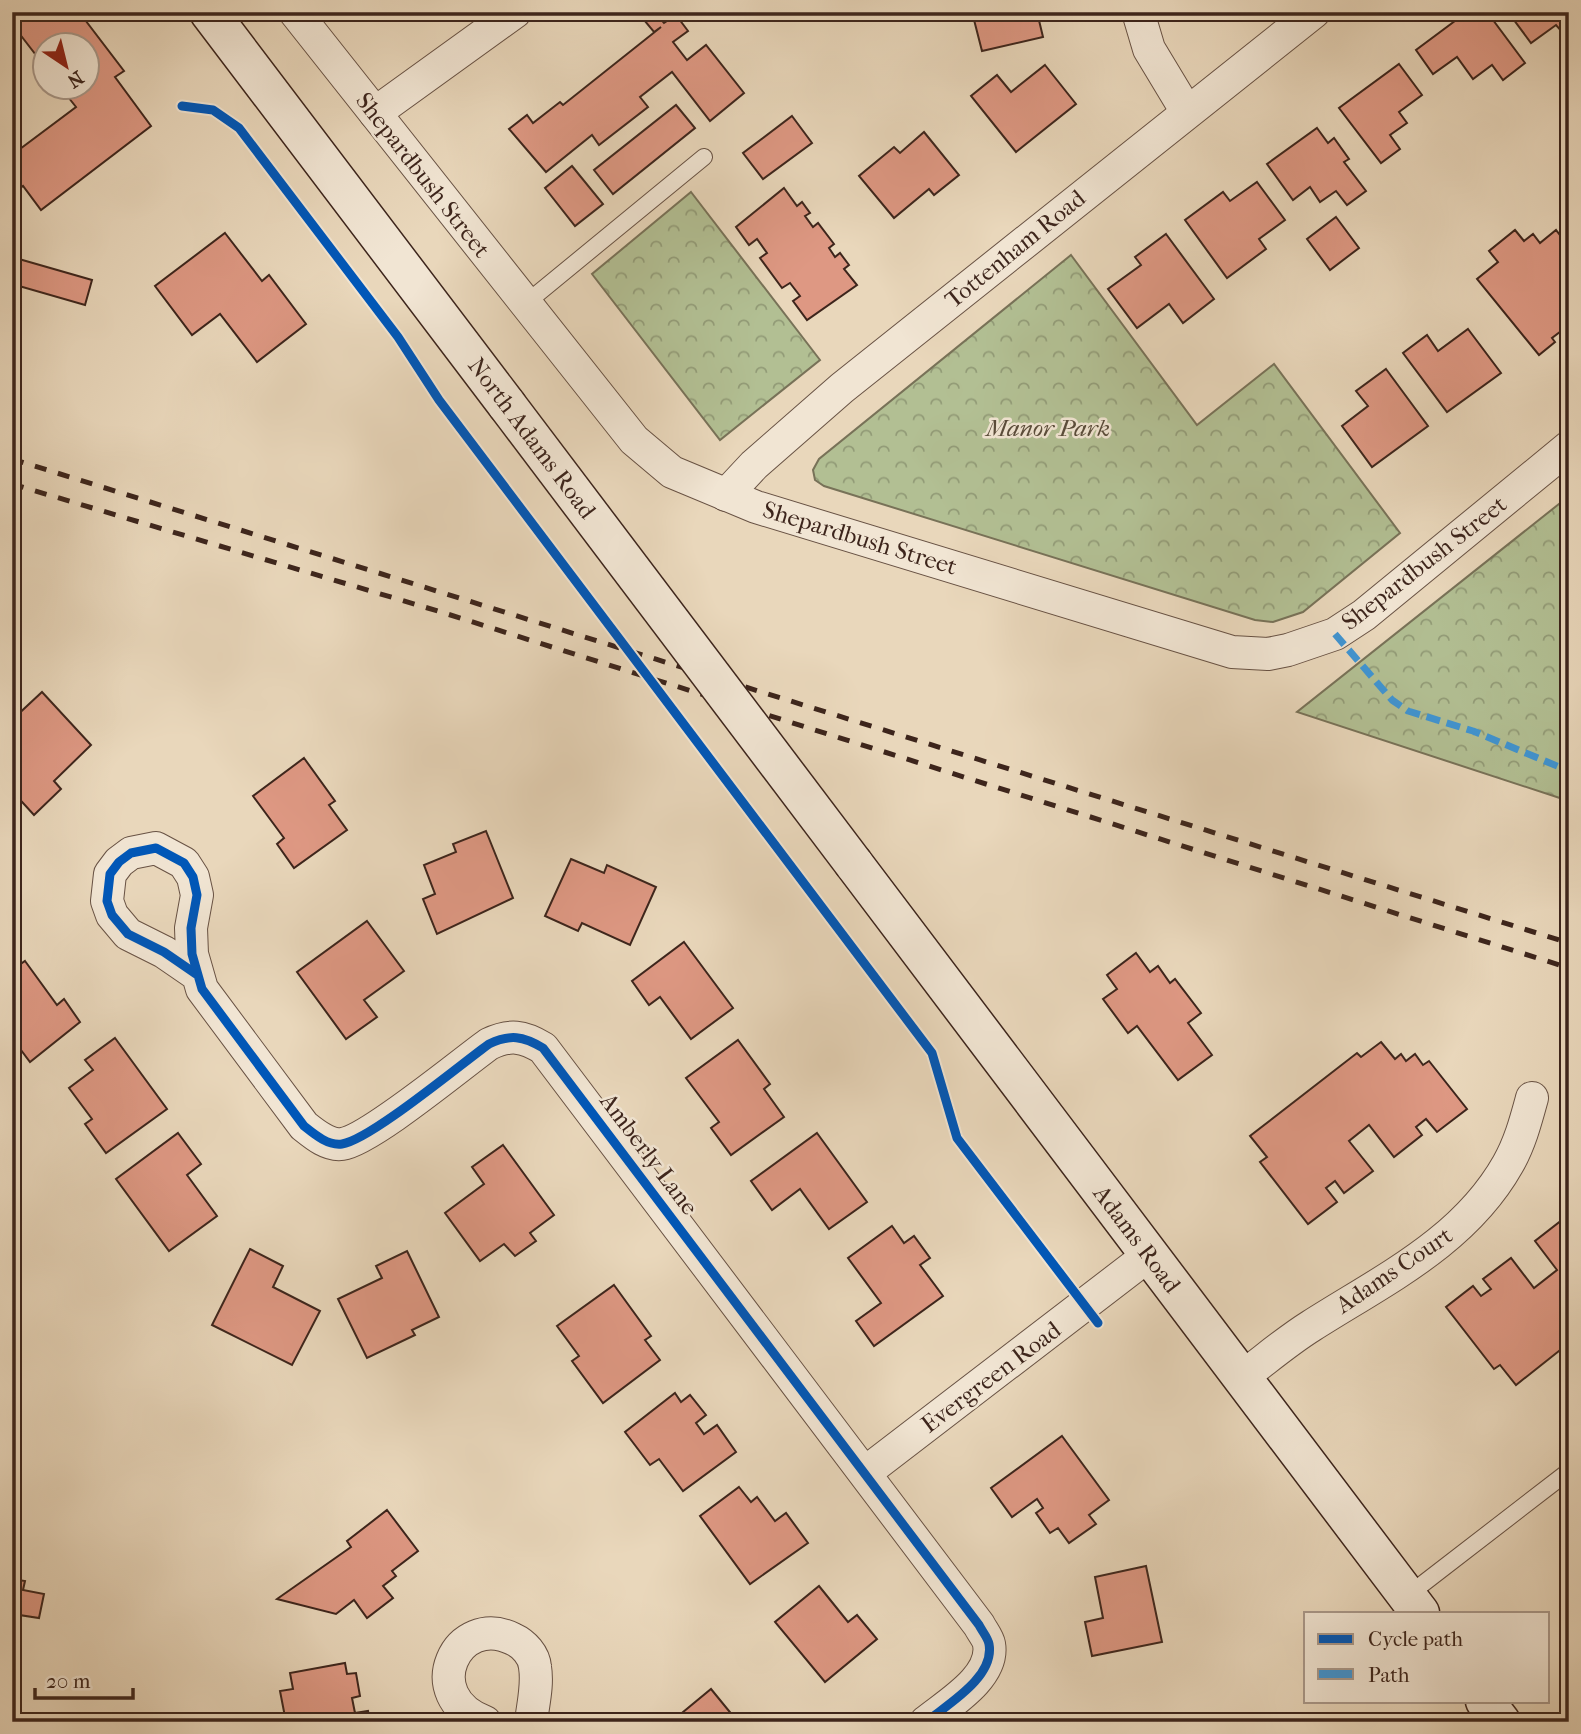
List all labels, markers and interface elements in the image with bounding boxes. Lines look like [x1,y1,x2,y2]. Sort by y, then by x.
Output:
north arrow [32,32,102,102]
text: N [62,66,87,93]
street label: Shepardbush Street [350,87,496,263]
street label: Tottenham Road [939,183,1091,314]
street label: North Adams Road [462,352,602,525]
park label: Manor Park [984,414,1110,442]
street label: Shepardbush Street [1336,490,1512,636]
street label: Shepardbush Street [760,495,961,581]
street label: Amberly Lane [593,1087,704,1221]
street label: Adams Road [1087,1179,1187,1299]
street label: Adams Court [1330,1221,1458,1320]
street label: Evergreen Road [916,1315,1067,1438]
legend [1304,1612,1550,1702]
text: Cycle path [1368,1627,1463,1651]
scale bar [35,1657,133,1701]
text: Path [1368,1663,1410,1687]
text: 20 m [46,1669,91,1693]

